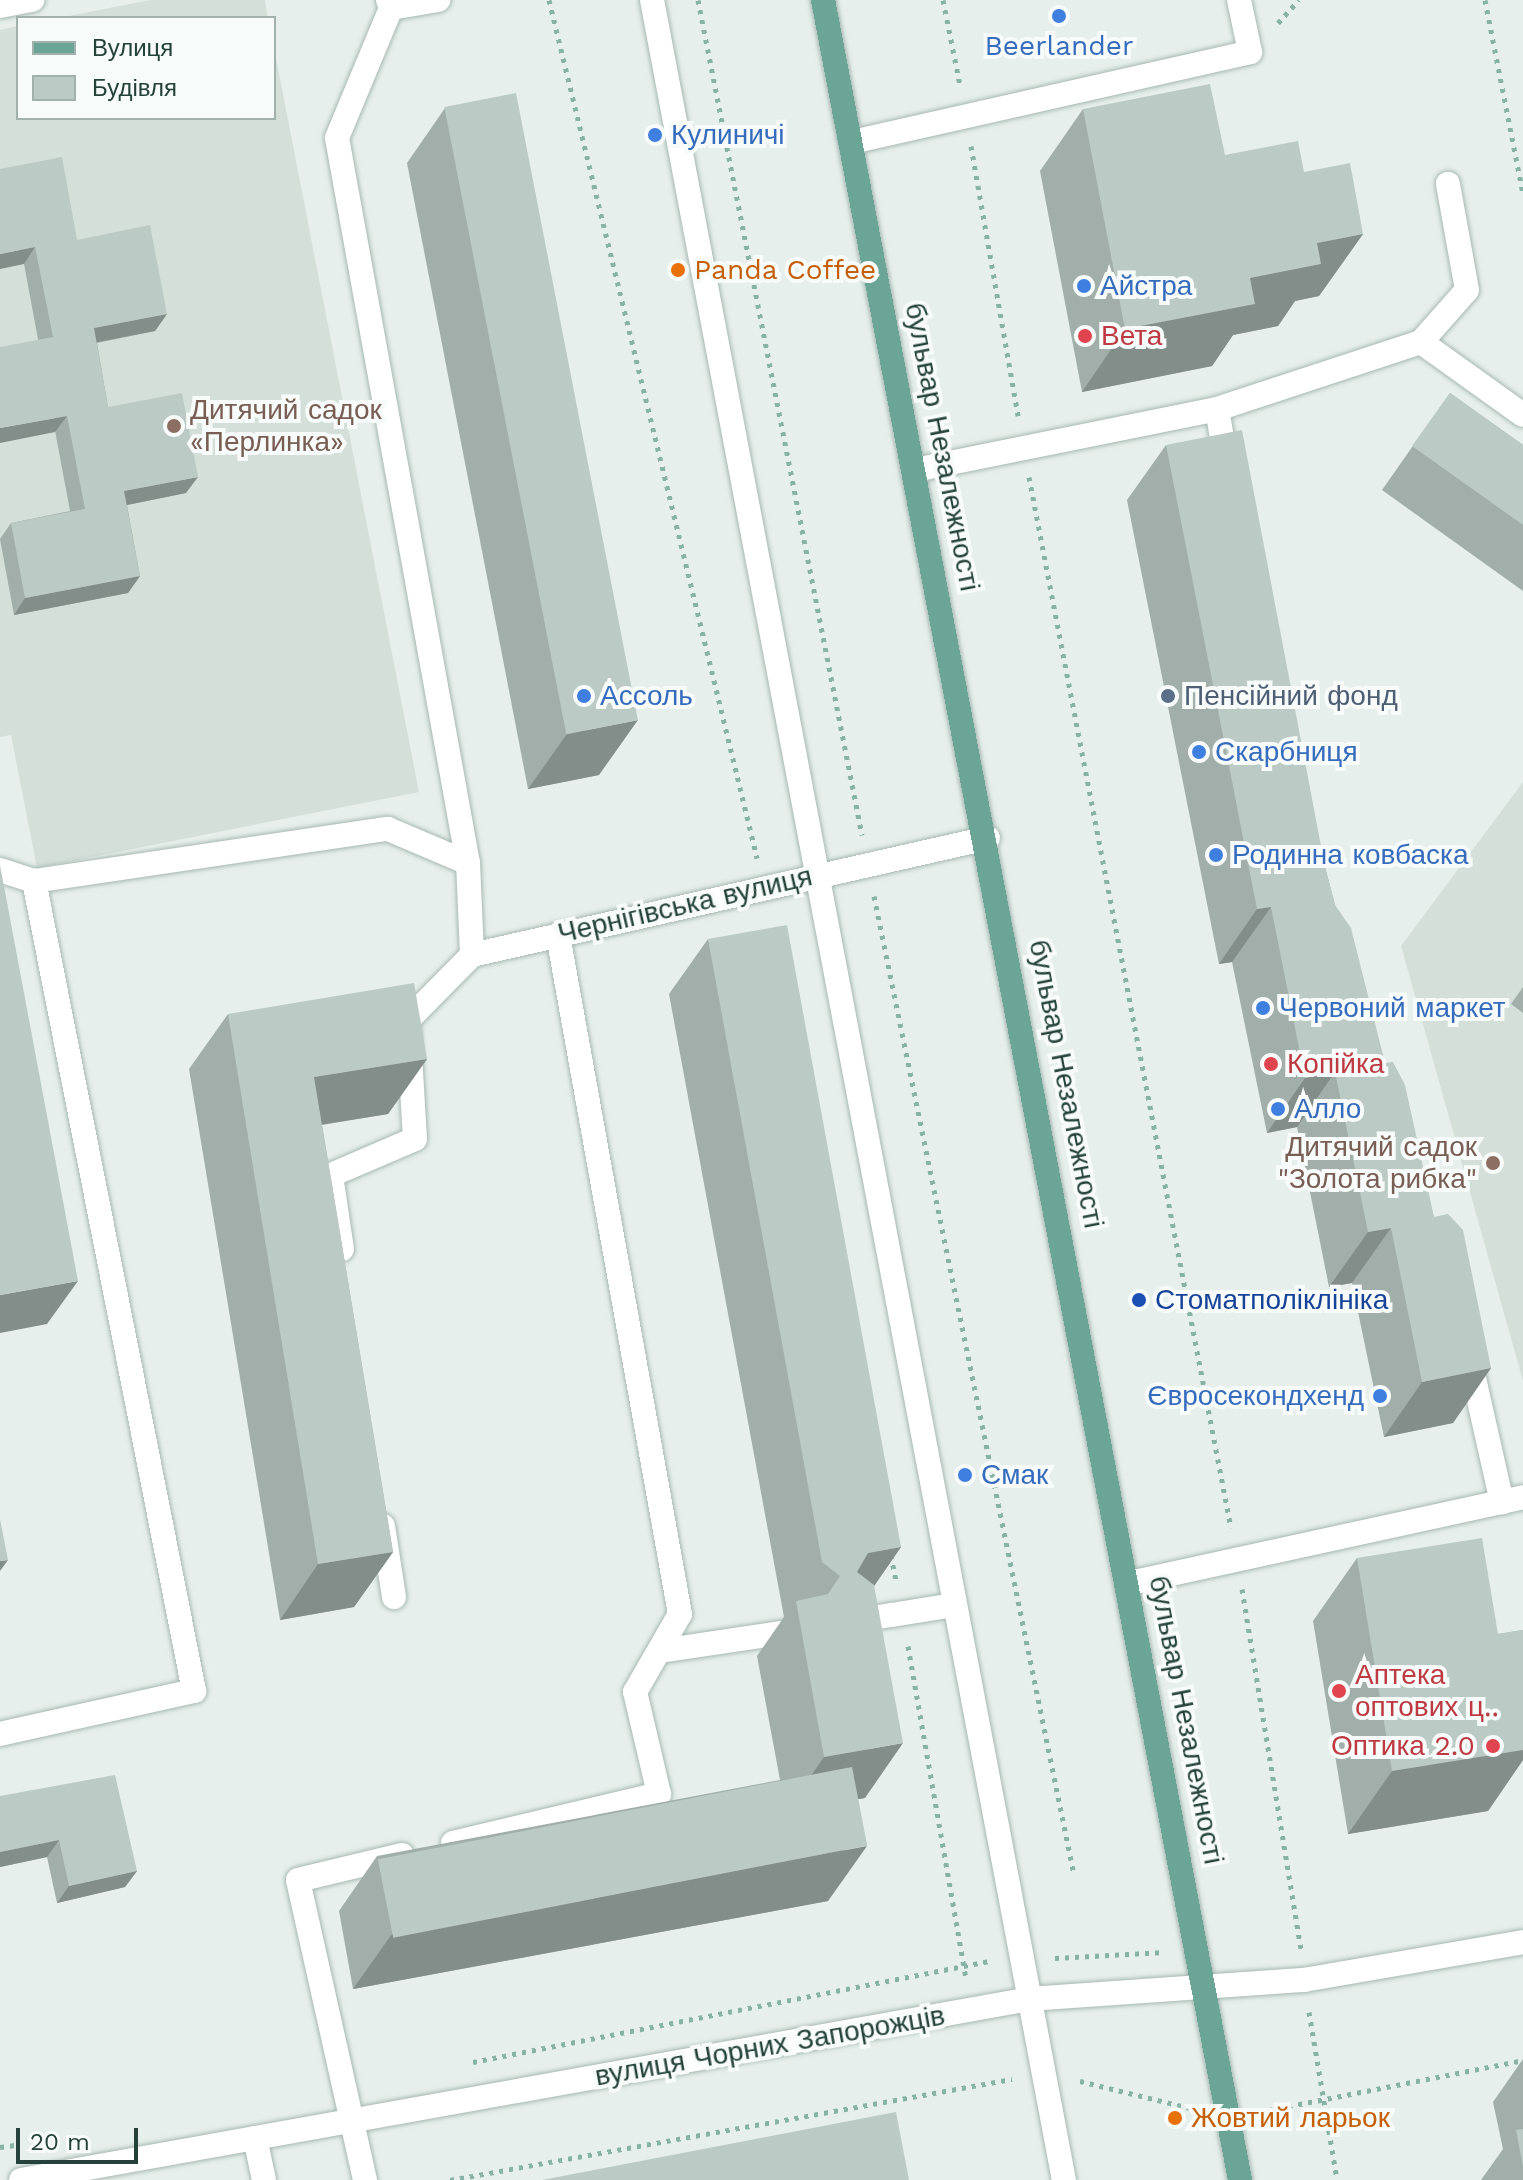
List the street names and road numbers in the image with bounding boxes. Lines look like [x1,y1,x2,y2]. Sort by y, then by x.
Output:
street label: бульвар Незалежності [898,300,986,594]
street label: Чернігівська вулиця [555,859,815,951]
street label: бульвар Незалежності [1022,937,1110,1231]
street label: бульвар Незалежності [1142,1573,1230,1867]
street label: вулиця Чорних Запорожців [592,1999,948,2093]

